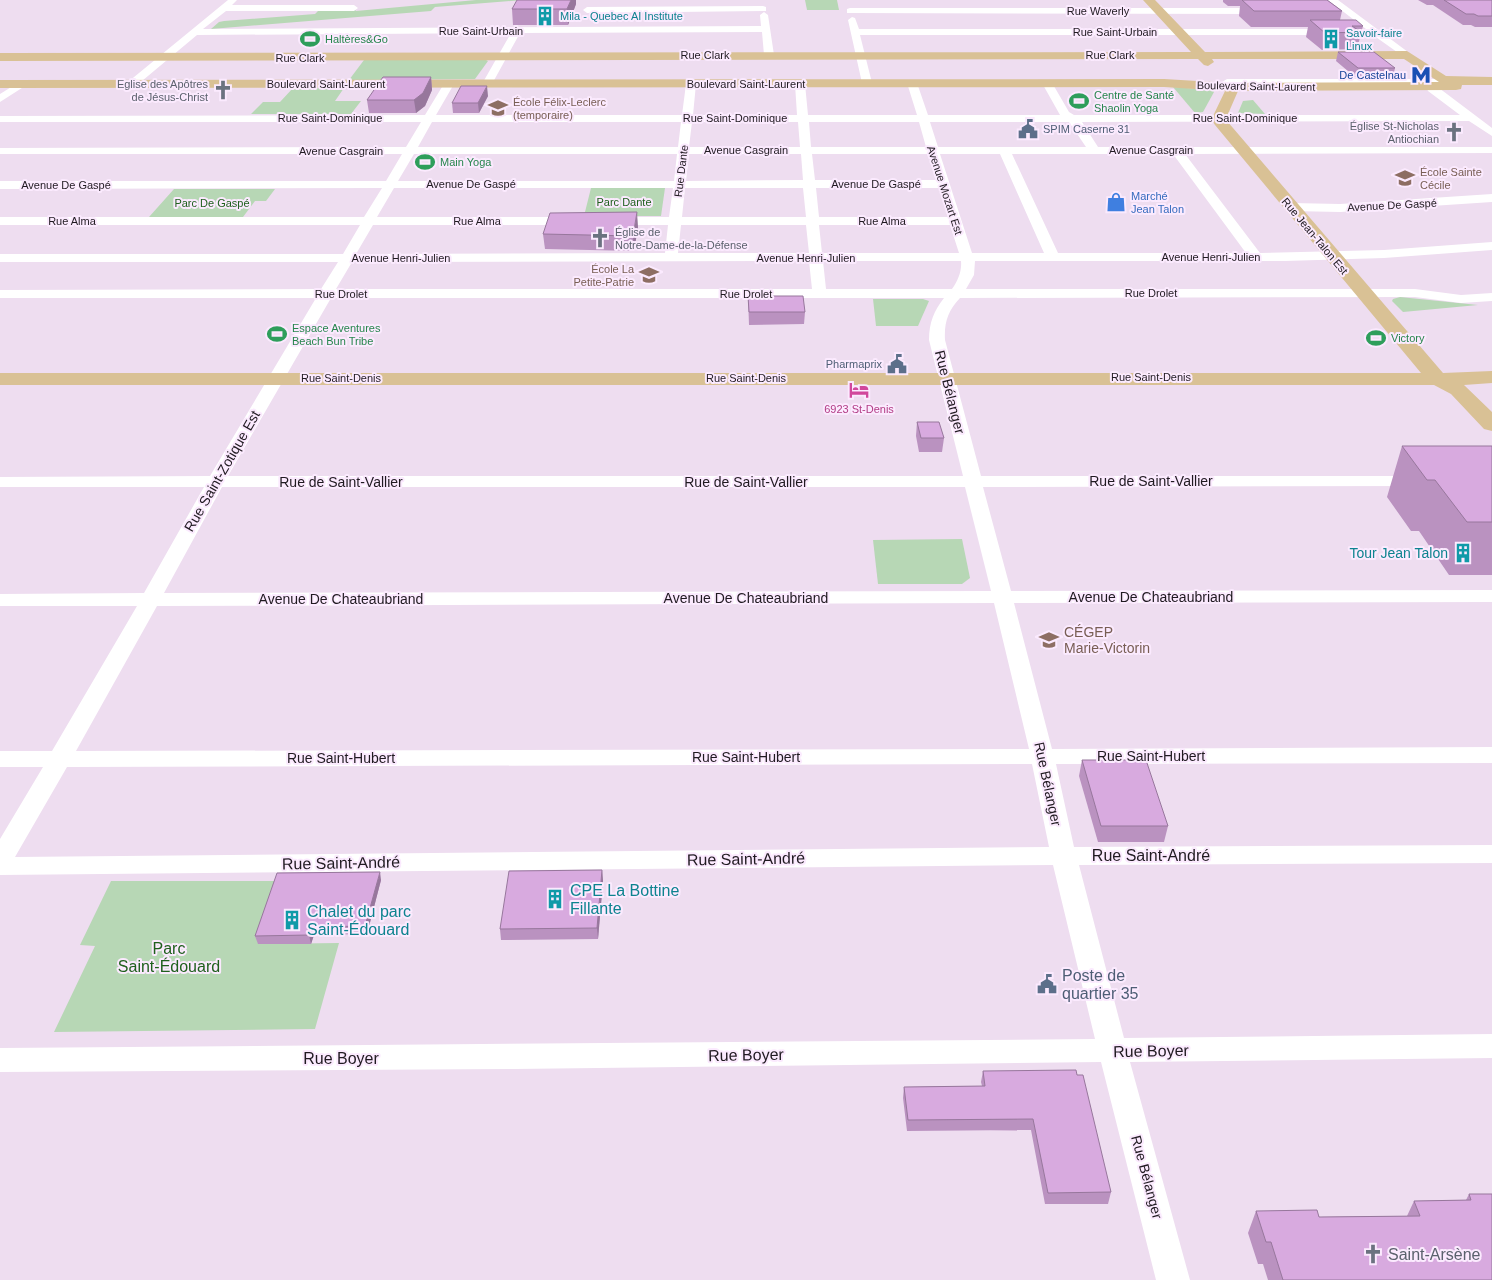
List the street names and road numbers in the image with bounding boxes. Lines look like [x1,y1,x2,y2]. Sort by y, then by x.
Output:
street label: Rue Waverly [1067,5,1130,17]
street label: Rue Saint-Urbain [439,25,523,37]
street label: Rue Saint-Urbain [1073,26,1157,38]
street label: Rue Clark [681,49,730,61]
street label: Rue Clark [1086,49,1135,61]
street label: Rue Clark [276,52,325,64]
street label: Boulevard Saint-Laurent [267,78,385,90]
street label: Boulevard Saint-Laurent [687,78,805,90]
street label: Boulevard Saint-Laurent [1197,79,1315,93]
street label: Rue Saint-Dominique [278,112,382,124]
street label: Rue Saint-Dominique [683,112,787,124]
street label: Rue Saint-Dominique [1193,112,1297,124]
street label: Rue Dante [672,144,690,198]
street label: Avenue Casgrain [704,144,788,156]
street label: Avenue Mozart Est [925,144,965,236]
street label: Avenue Casgrain [1109,144,1193,156]
street label: Avenue Casgrain [299,145,383,157]
street label: Avenue De Gaspé [426,178,516,190]
street label: Avenue De Gaspé [831,178,921,190]
street label: Avenue De Gaspé [21,179,111,191]
street label: Rue Jean-Talon Est [1280,195,1350,277]
street label: Avenue De Gaspé [1347,197,1437,213]
street label: Rue Alma [48,215,97,227]
street label: Rue Alma [453,215,502,227]
street label: Rue Alma [858,215,907,227]
street label: Avenue Henri-Julien [1162,251,1260,263]
street label: Avenue Henri-Julien [352,252,450,264]
street label: Avenue Henri-Julien [757,252,855,264]
street label: Rue Drolet [1125,287,1177,299]
street label: Rue Drolet [315,288,367,300]
street label: Rue Drolet [720,288,772,300]
street label: Rue Bélanger [932,349,968,436]
street label: Rue Saint-Denis [1111,371,1192,383]
street label: Rue Saint-Denis [301,372,382,384]
street label: Rue Saint-Denis [706,372,787,384]
street label: Rue Saint-Zotique Est [181,408,263,534]
street label: Rue de Saint-Vallier [1089,473,1213,489]
street label: Rue de Saint-Vallier [279,474,403,490]
street label: Rue de Saint-Vallier [684,474,808,490]
street label: Avenue De Chateaubriand [1069,589,1233,605]
street label: Avenue De Chateaubriand [664,590,828,606]
street label: Avenue De Chateaubriand [259,591,423,607]
street label: Rue Bélanger [1031,740,1065,828]
street label: Rue Saint-Hubert [1097,748,1205,764]
street label: Rue Saint-Hubert [692,749,800,765]
street label: Rue Saint-Hubert [287,750,395,766]
street label: Rue Saint-André [1092,847,1210,864]
street label: Rue Saint-André [687,849,805,869]
street label: Rue Saint-André [282,853,400,873]
street label: Rue Boyer [1113,1042,1190,1060]
street label: Rue Boyer [708,1046,785,1064]
street label: Rue Boyer [303,1050,379,1067]
street label: Rue Bélanger [1128,1134,1166,1221]

